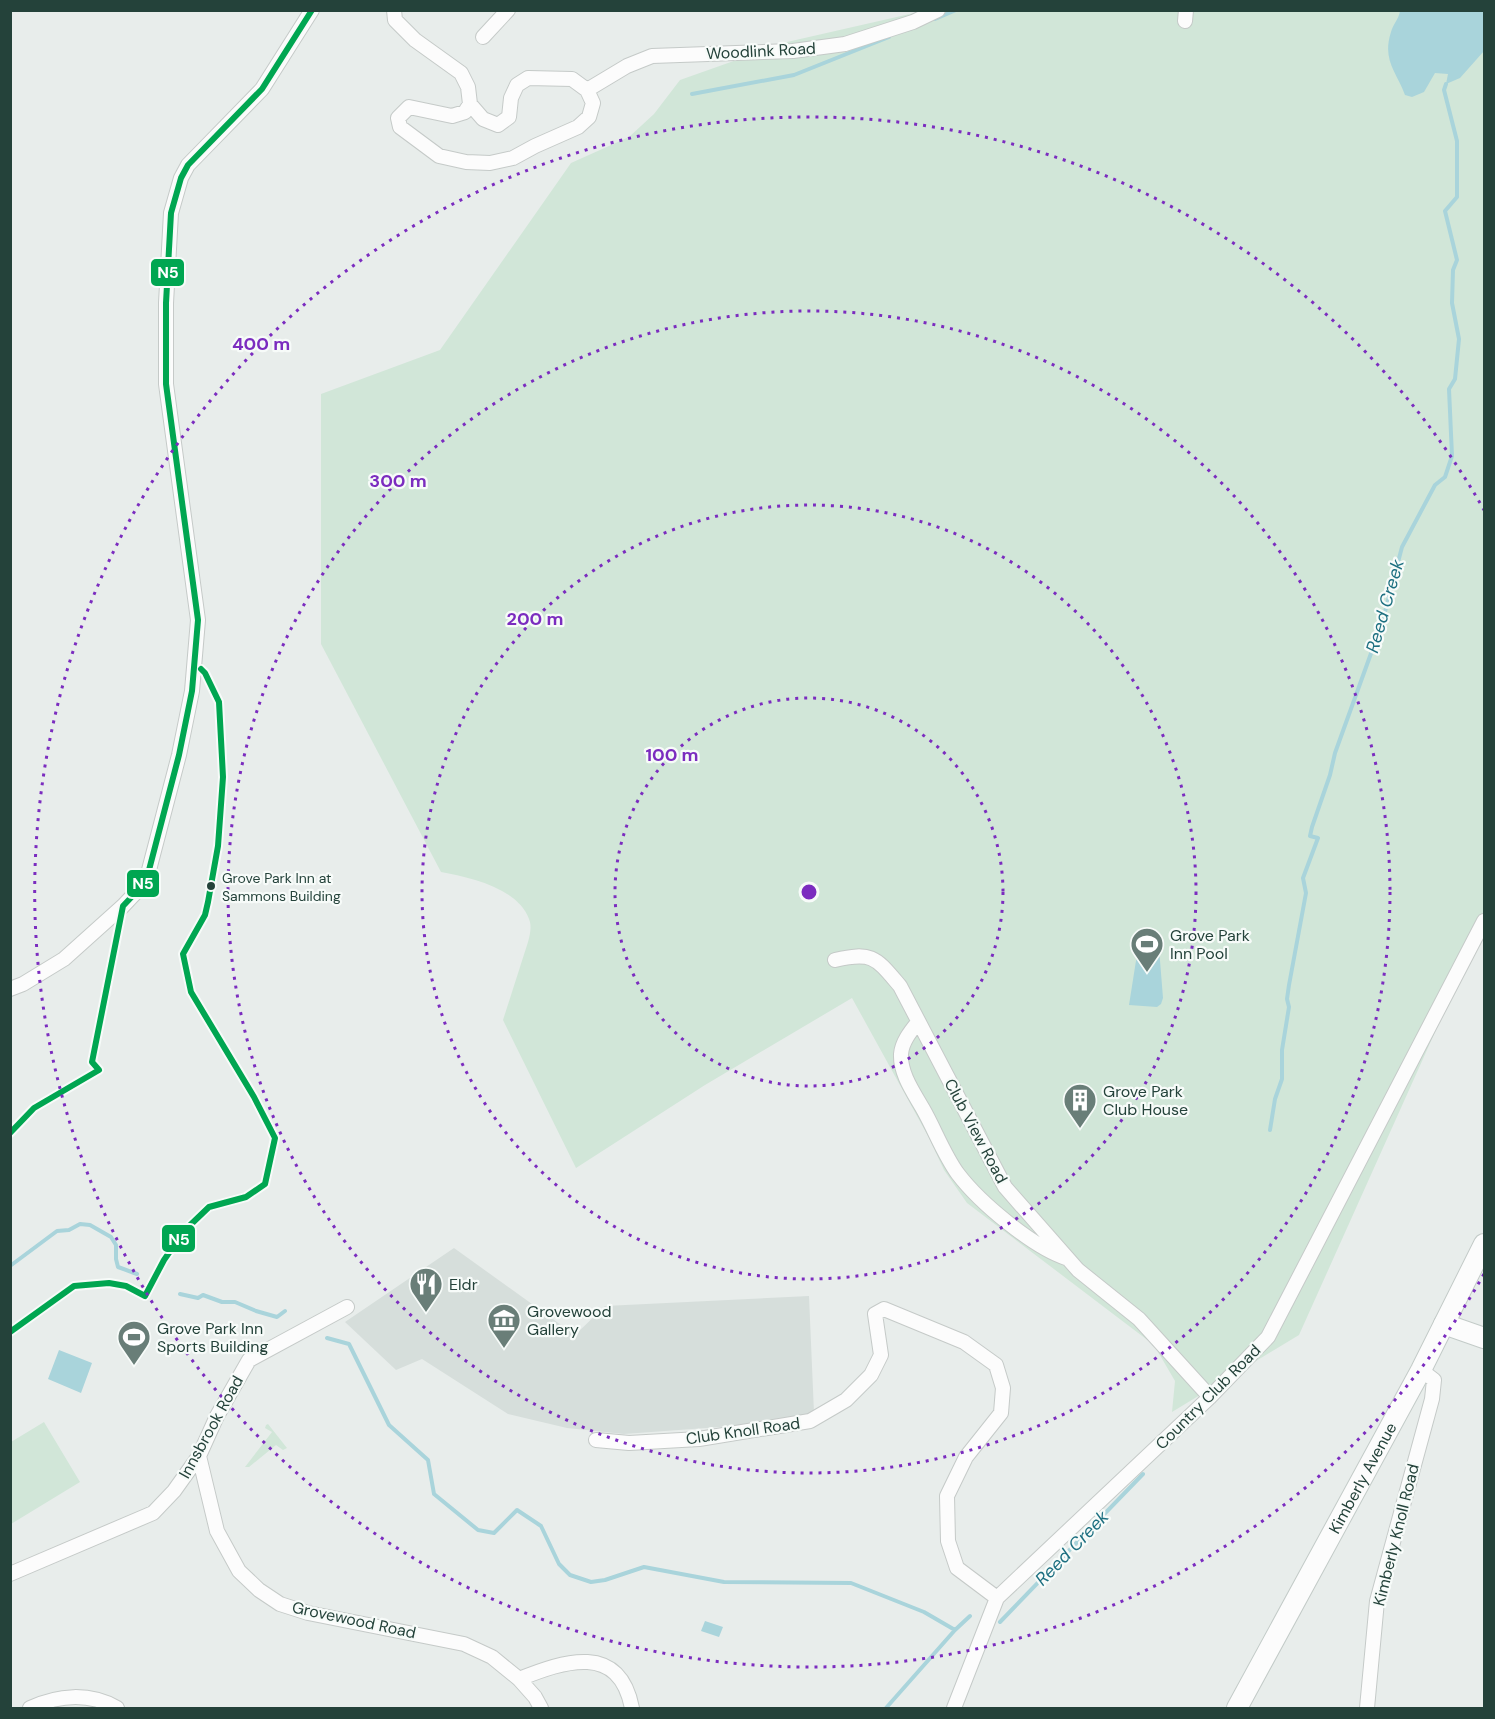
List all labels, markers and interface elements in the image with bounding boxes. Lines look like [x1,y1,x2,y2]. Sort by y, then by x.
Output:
street label: Woodlink Road [706,38,816,64]
line badge: N5 [150,258,185,287]
text: N5 [157,262,179,283]
text: 400 m [232,332,290,356]
text: 300 m [369,469,427,493]
water label: Reed Creek [1360,556,1410,656]
text: 200 m [507,607,563,631]
text: 100 m [645,743,699,767]
line badge: N5 [126,869,160,898]
place label: Grove Park Inn at Sammons Building [222,869,341,905]
text: N5 [132,873,154,894]
marker: Grove Park Inn at Sammons Building [205,880,217,892]
centre of rings [799,882,819,902]
place label: Grove Park Inn Pool [1170,925,1250,964]
sports icon: Grove Park Inn Pool [1129,926,1165,973]
street label: Club View Road [940,1075,1012,1187]
place label: Grove Park Club House [1103,1081,1188,1120]
building icon: Grove Park Club House [1062,1082,1098,1129]
line badge: N5 [161,1224,196,1253]
text: N5 [168,1229,190,1250]
restaurant icon: Eldr [408,1266,444,1313]
place label: Eldr [449,1274,478,1295]
place label: Grovewood Gallery [527,1301,612,1340]
museum icon: Grovewood Gallery [486,1302,522,1349]
place label: Grove Park Inn Sports Building [157,1318,269,1357]
sports icon: Grove Park Inn Sports Building [116,1319,152,1366]
street label: Country Club Road [1151,1340,1265,1454]
street label: Innsbrook Road [174,1372,248,1482]
street label: Club Knoll Road [685,1413,801,1449]
street label: Kimberly Avenue [1323,1419,1401,1537]
street label: Kimberly Knoll Road [1368,1462,1424,1608]
water label: Reed Creek [1030,1504,1115,1591]
street label: Grovewood Road [290,1597,418,1643]

